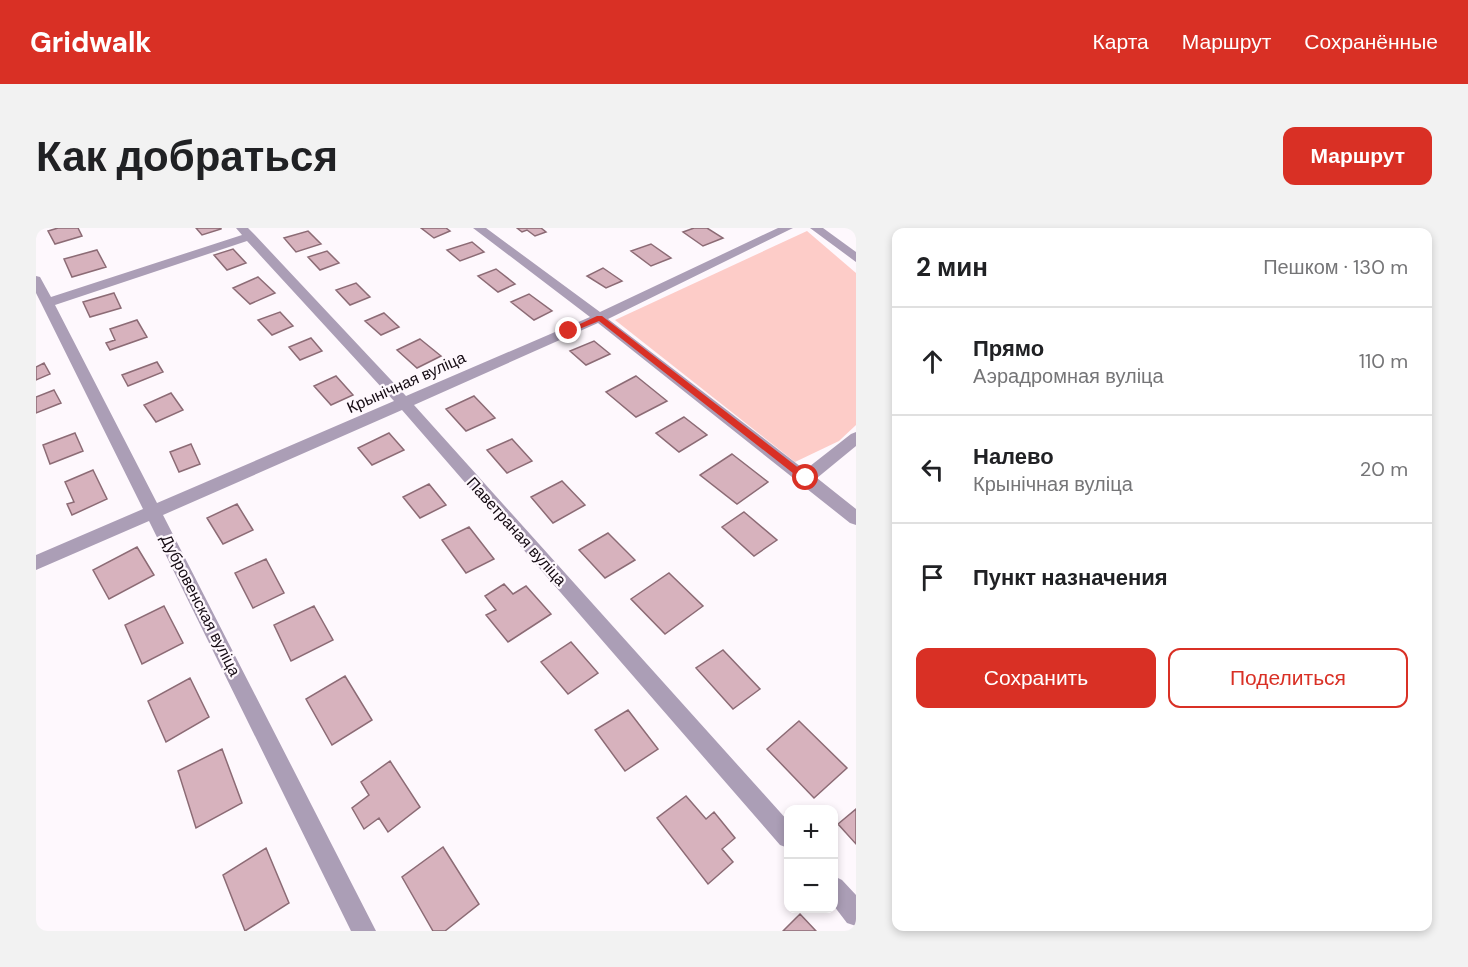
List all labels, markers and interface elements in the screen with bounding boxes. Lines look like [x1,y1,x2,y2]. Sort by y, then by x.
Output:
text: Gridwalk [30,24,152,61]
text: Карта [1093,28,1149,56]
text: Маршрут [1182,28,1271,56]
text: Сохранённые [1304,28,1438,56]
button: Маршрут [1283,127,1432,185]
text: Как добраться [36,129,338,184]
text: 2 мин [916,250,988,284]
text: Пешком · 130 m [1263,254,1408,280]
route end [555,317,581,343]
text: Прямо [973,334,1044,363]
icon: ahead [916,345,949,378]
street label: Крынічная вуліца [344,347,469,418]
text: 110 m [1359,348,1408,374]
text: Аэрадромная вуліца [973,363,1164,389]
text: Налево [973,442,1054,471]
icon: left [916,453,949,486]
text: 20 m [1360,456,1408,482]
route start [792,464,818,490]
text: Крынічная вуліца [973,471,1133,497]
street label: Паветраная вуліца [462,472,571,590]
street label: Дубровенская вуліца [156,531,245,680]
icon: arrive [916,561,949,594]
text: Пункт назначения [973,563,1168,592]
button: Сохранить [916,648,1156,708]
button: Поделиться [1168,648,1408,708]
map controls [784,805,838,913]
button: + [784,805,838,859]
button: − [784,859,838,913]

